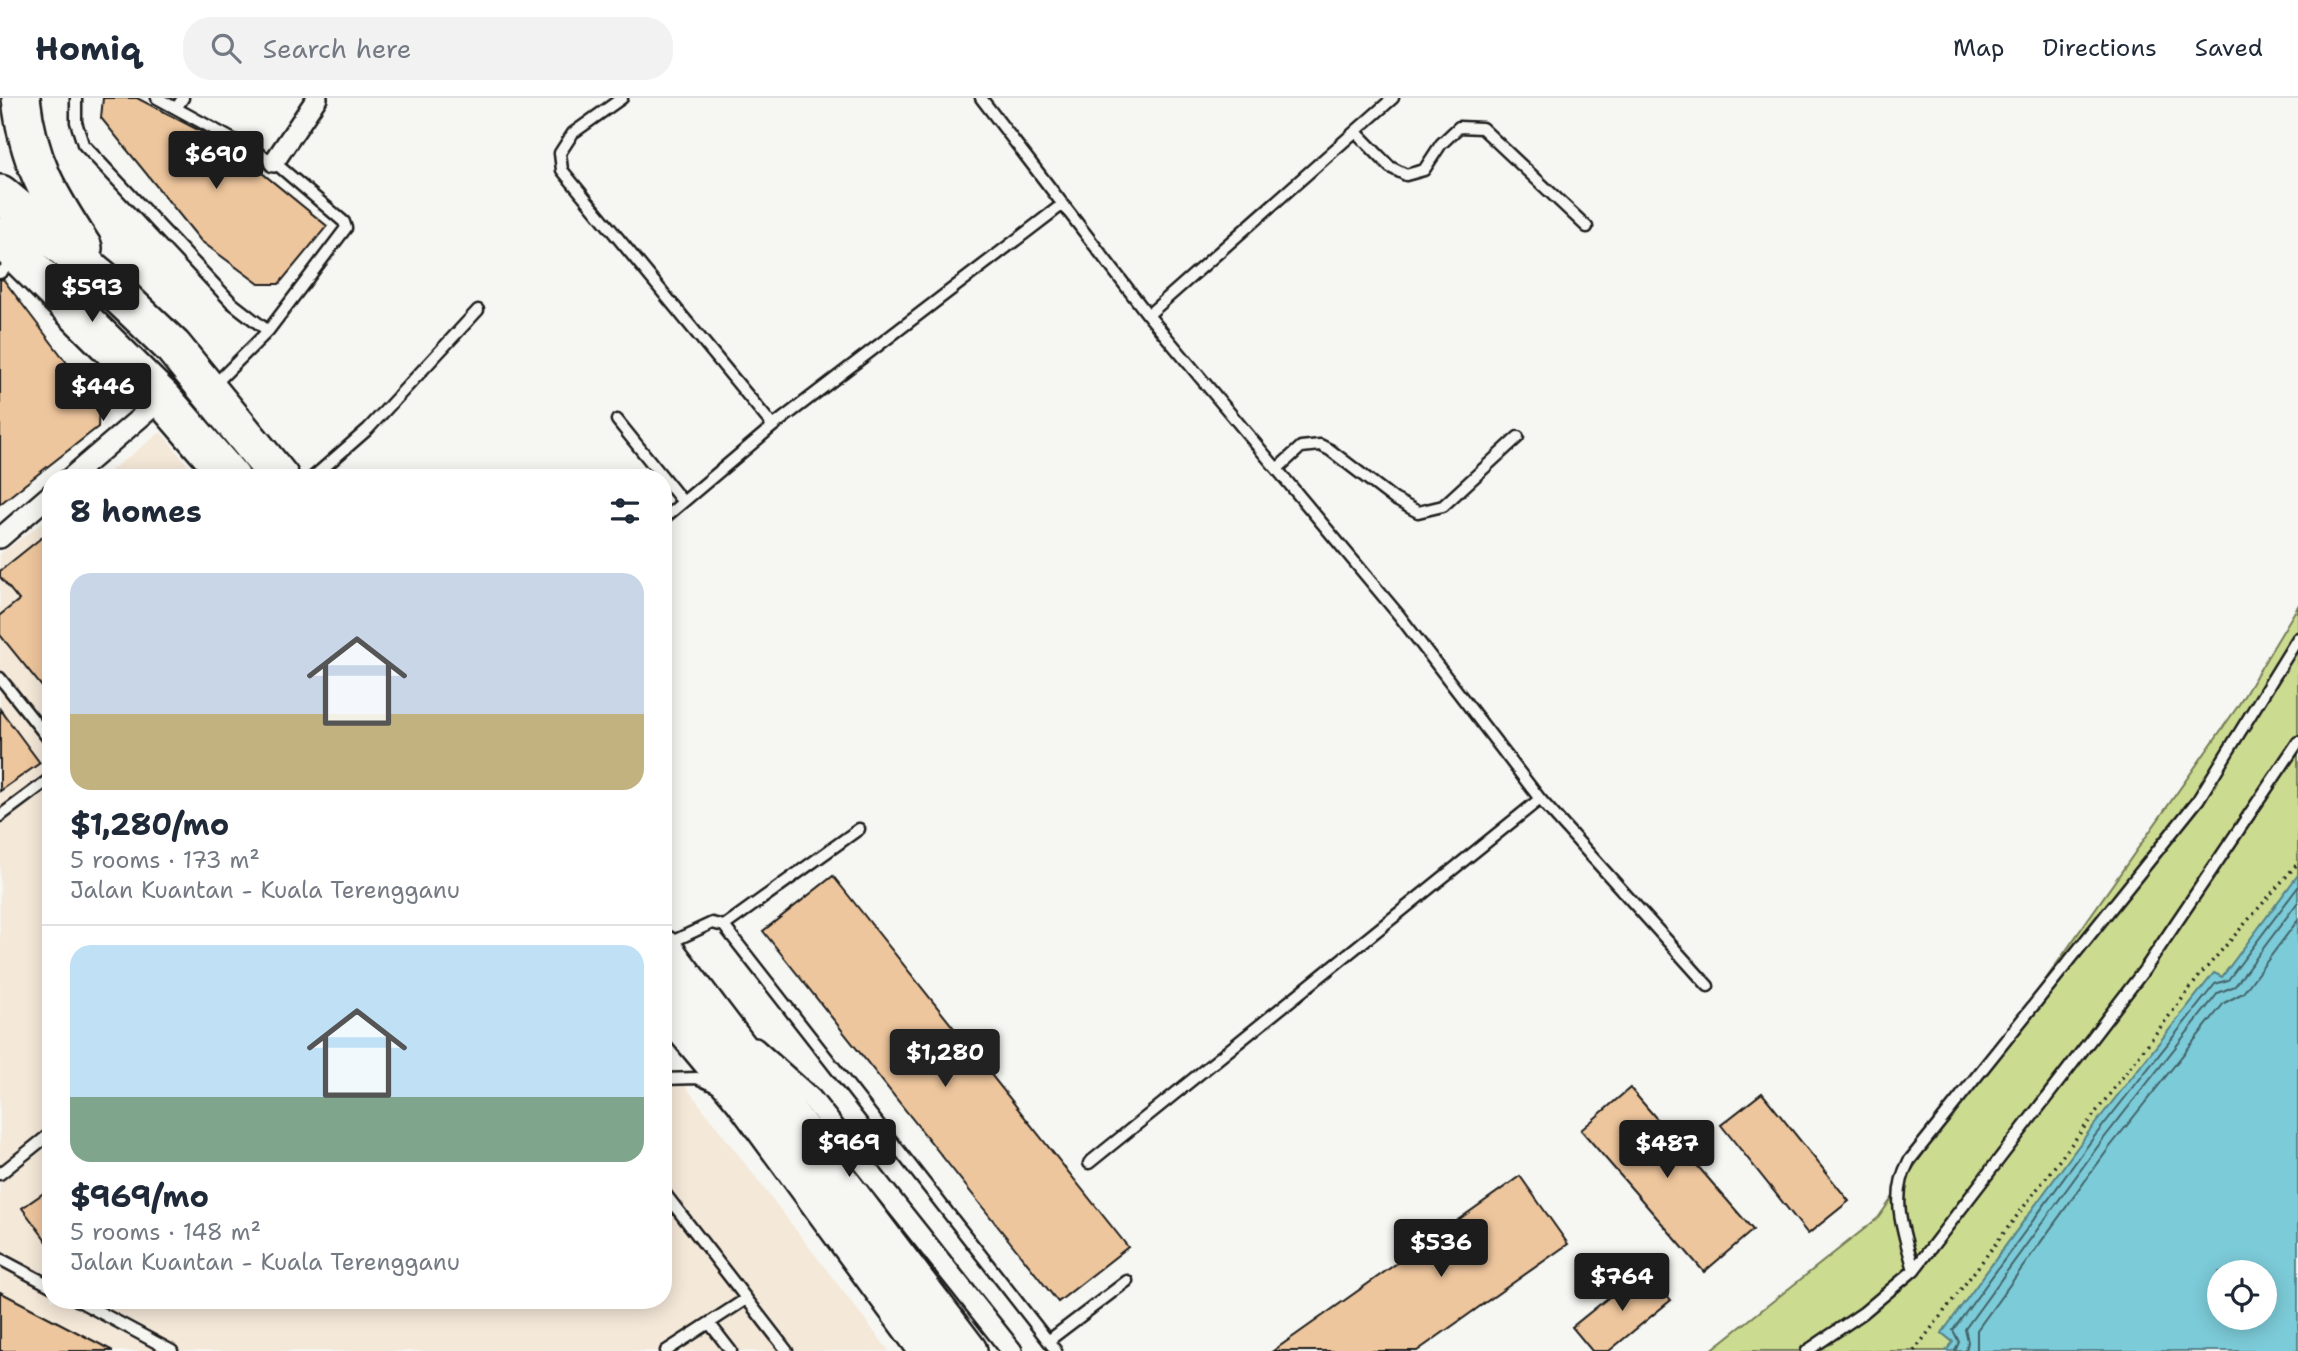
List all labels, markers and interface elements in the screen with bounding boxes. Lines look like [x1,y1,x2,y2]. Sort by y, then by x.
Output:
search box [183,17,673,80]
text: Homiq [35,26,141,71]
icon: search [207,29,245,67]
text: Search here [263,31,411,66]
text: Map [1953,32,2004,64]
text: Directions [2042,32,2157,64]
text: Saved [2195,32,2263,64]
pin: $690 [175,132,257,191]
text: $690 [185,139,248,169]
pin: $593 [51,264,133,324]
text: $593 [61,272,123,302]
pin: $446 [62,364,144,423]
text: $446 [71,371,135,401]
text: 8 homes [70,491,202,532]
icon: filters [606,492,644,530]
icon: home [294,618,420,744]
text: $1,280/mo [70,804,229,845]
text: 5 rooms · 173 m² [70,845,260,875]
text: Jalan Kuantan - Kuala Terengganu [70,875,460,905]
icon: home [294,990,420,1116]
pin: $1,280 [888,1030,1002,1089]
text: $1,280 [906,1037,984,1067]
pin: $969 [808,1119,890,1179]
pin: $487 [1626,1121,1708,1180]
text: $969 [818,1127,880,1157]
text: $487 [1635,1128,1699,1158]
text: $969/mo [70,1176,209,1217]
text: 5 rooms · 148 m² [70,1217,261,1247]
pin: $536 [1400,1220,1482,1279]
text: $536 [1410,1227,1472,1257]
text: Jalan Kuantan - Kuala Terengganu [70,1247,460,1277]
pin: $764 [1581,1254,1663,1313]
map controls [2207,1260,2277,1330]
button: locate [2207,1260,2277,1330]
text: $764 [1590,1261,1654,1291]

